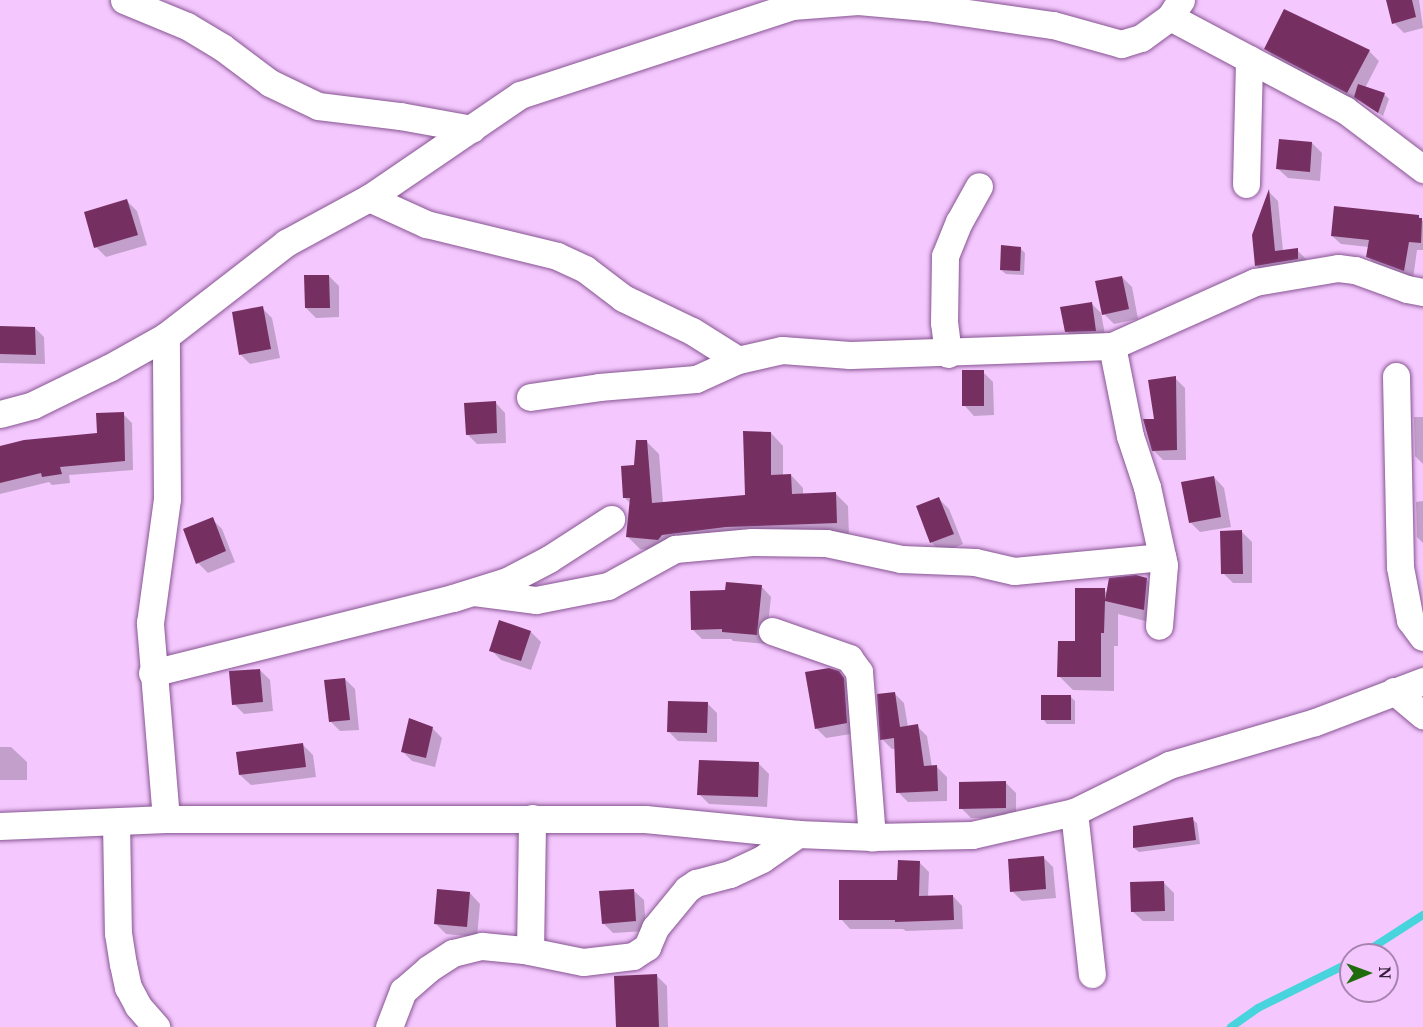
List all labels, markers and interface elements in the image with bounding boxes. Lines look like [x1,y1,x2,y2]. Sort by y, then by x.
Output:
north arrow [1339,943,1399,1003]
text: N [1374,966,1396,979]

